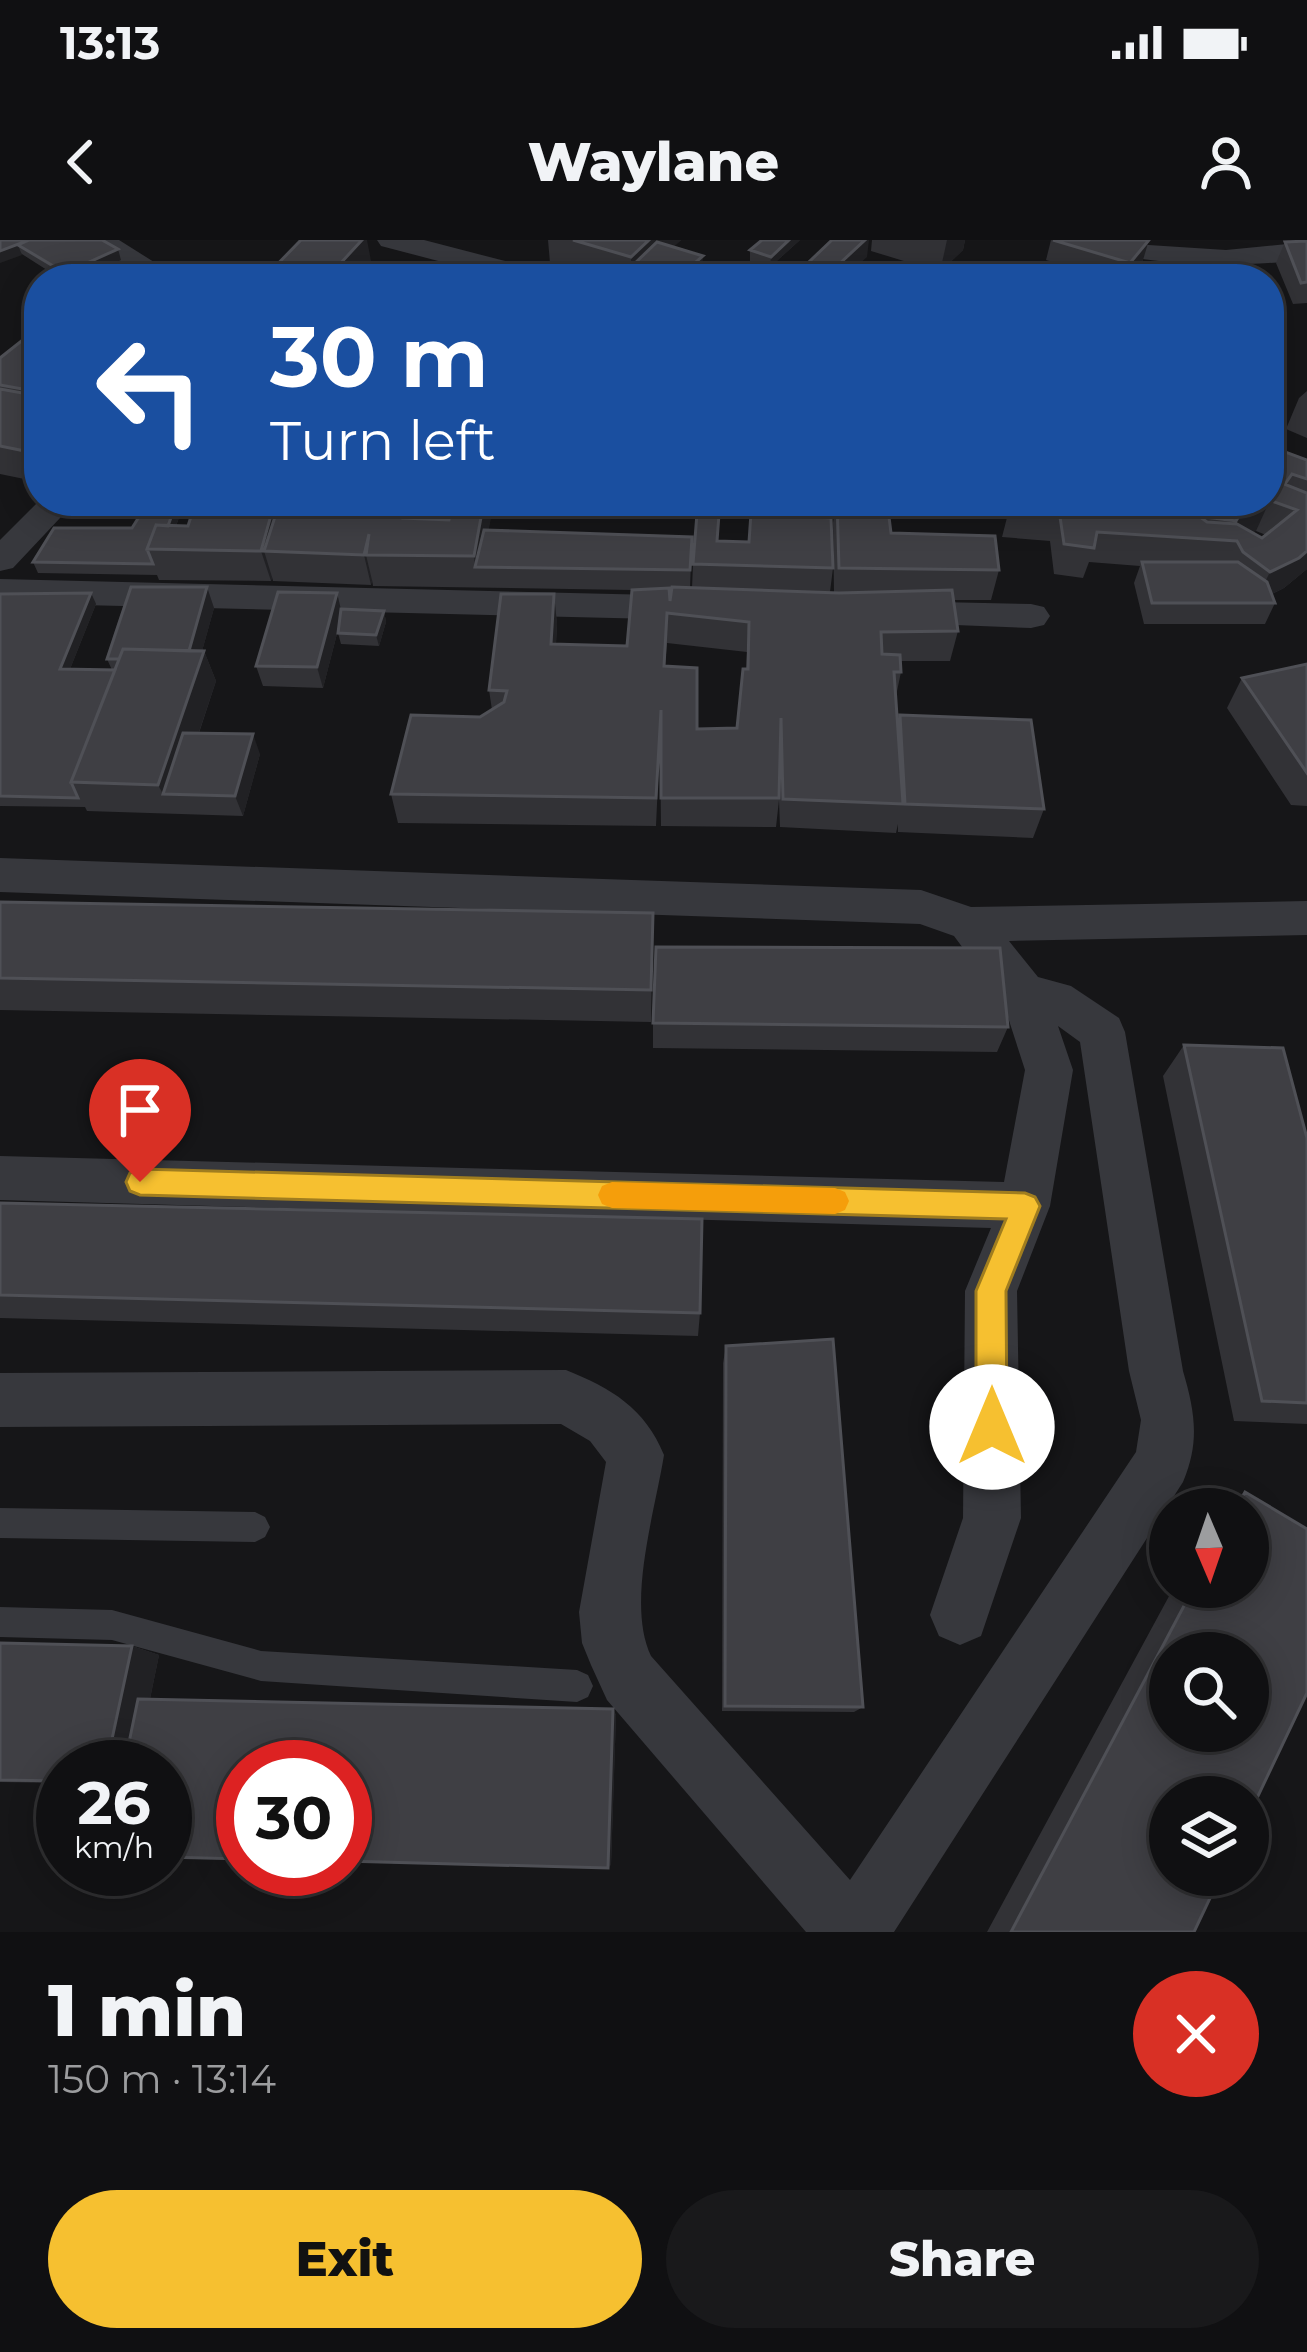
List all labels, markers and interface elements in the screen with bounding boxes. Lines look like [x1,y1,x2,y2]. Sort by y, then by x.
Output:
text: 13:13 [60,15,160,70]
icon: back [48,129,114,195]
text: Waylane [528,129,779,195]
icon: person [1193,129,1259,195]
text: 30 m [270,306,489,408]
icon: left [72,312,228,468]
text: Turn left [270,408,496,474]
pin [89,1059,191,1182]
icon: arrive [107,1077,173,1143]
position arrow [929,1364,1055,1490]
north arrow [1149,1488,1269,1608]
map controls [1149,1488,1269,1896]
button: search [1149,1632,1269,1752]
speed limit sign: 30 [216,1740,372,1896]
text: 26 [77,1766,151,1839]
button: layers [1149,1776,1269,1896]
text: km/h [74,1829,154,1866]
text: 1 min [48,1966,246,2054]
button: close [1133,1971,1259,2097]
text: 150 m · 13:14 [48,2055,276,2103]
button: Exit [48,2190,642,2328]
button: Share [666,2190,1259,2328]

